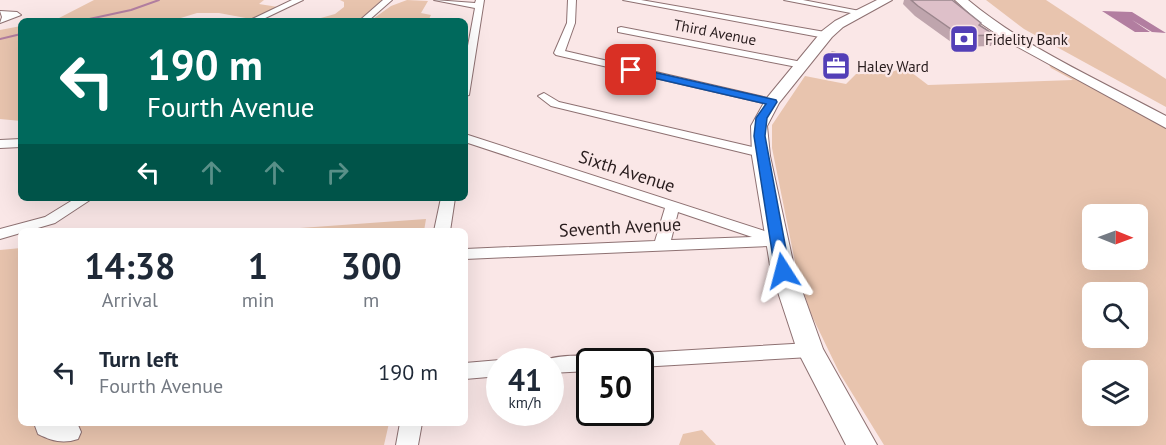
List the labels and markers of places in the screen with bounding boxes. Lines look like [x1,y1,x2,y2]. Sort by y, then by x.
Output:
bank icon: Fidelity Bank [948,23,980,55]
place label: Fidelity Bank [985,30,1069,49]
pin [605,44,656,95]
office icon: Haley Ward [820,50,852,82]
place label: Haley Ward [857,57,929,76]

